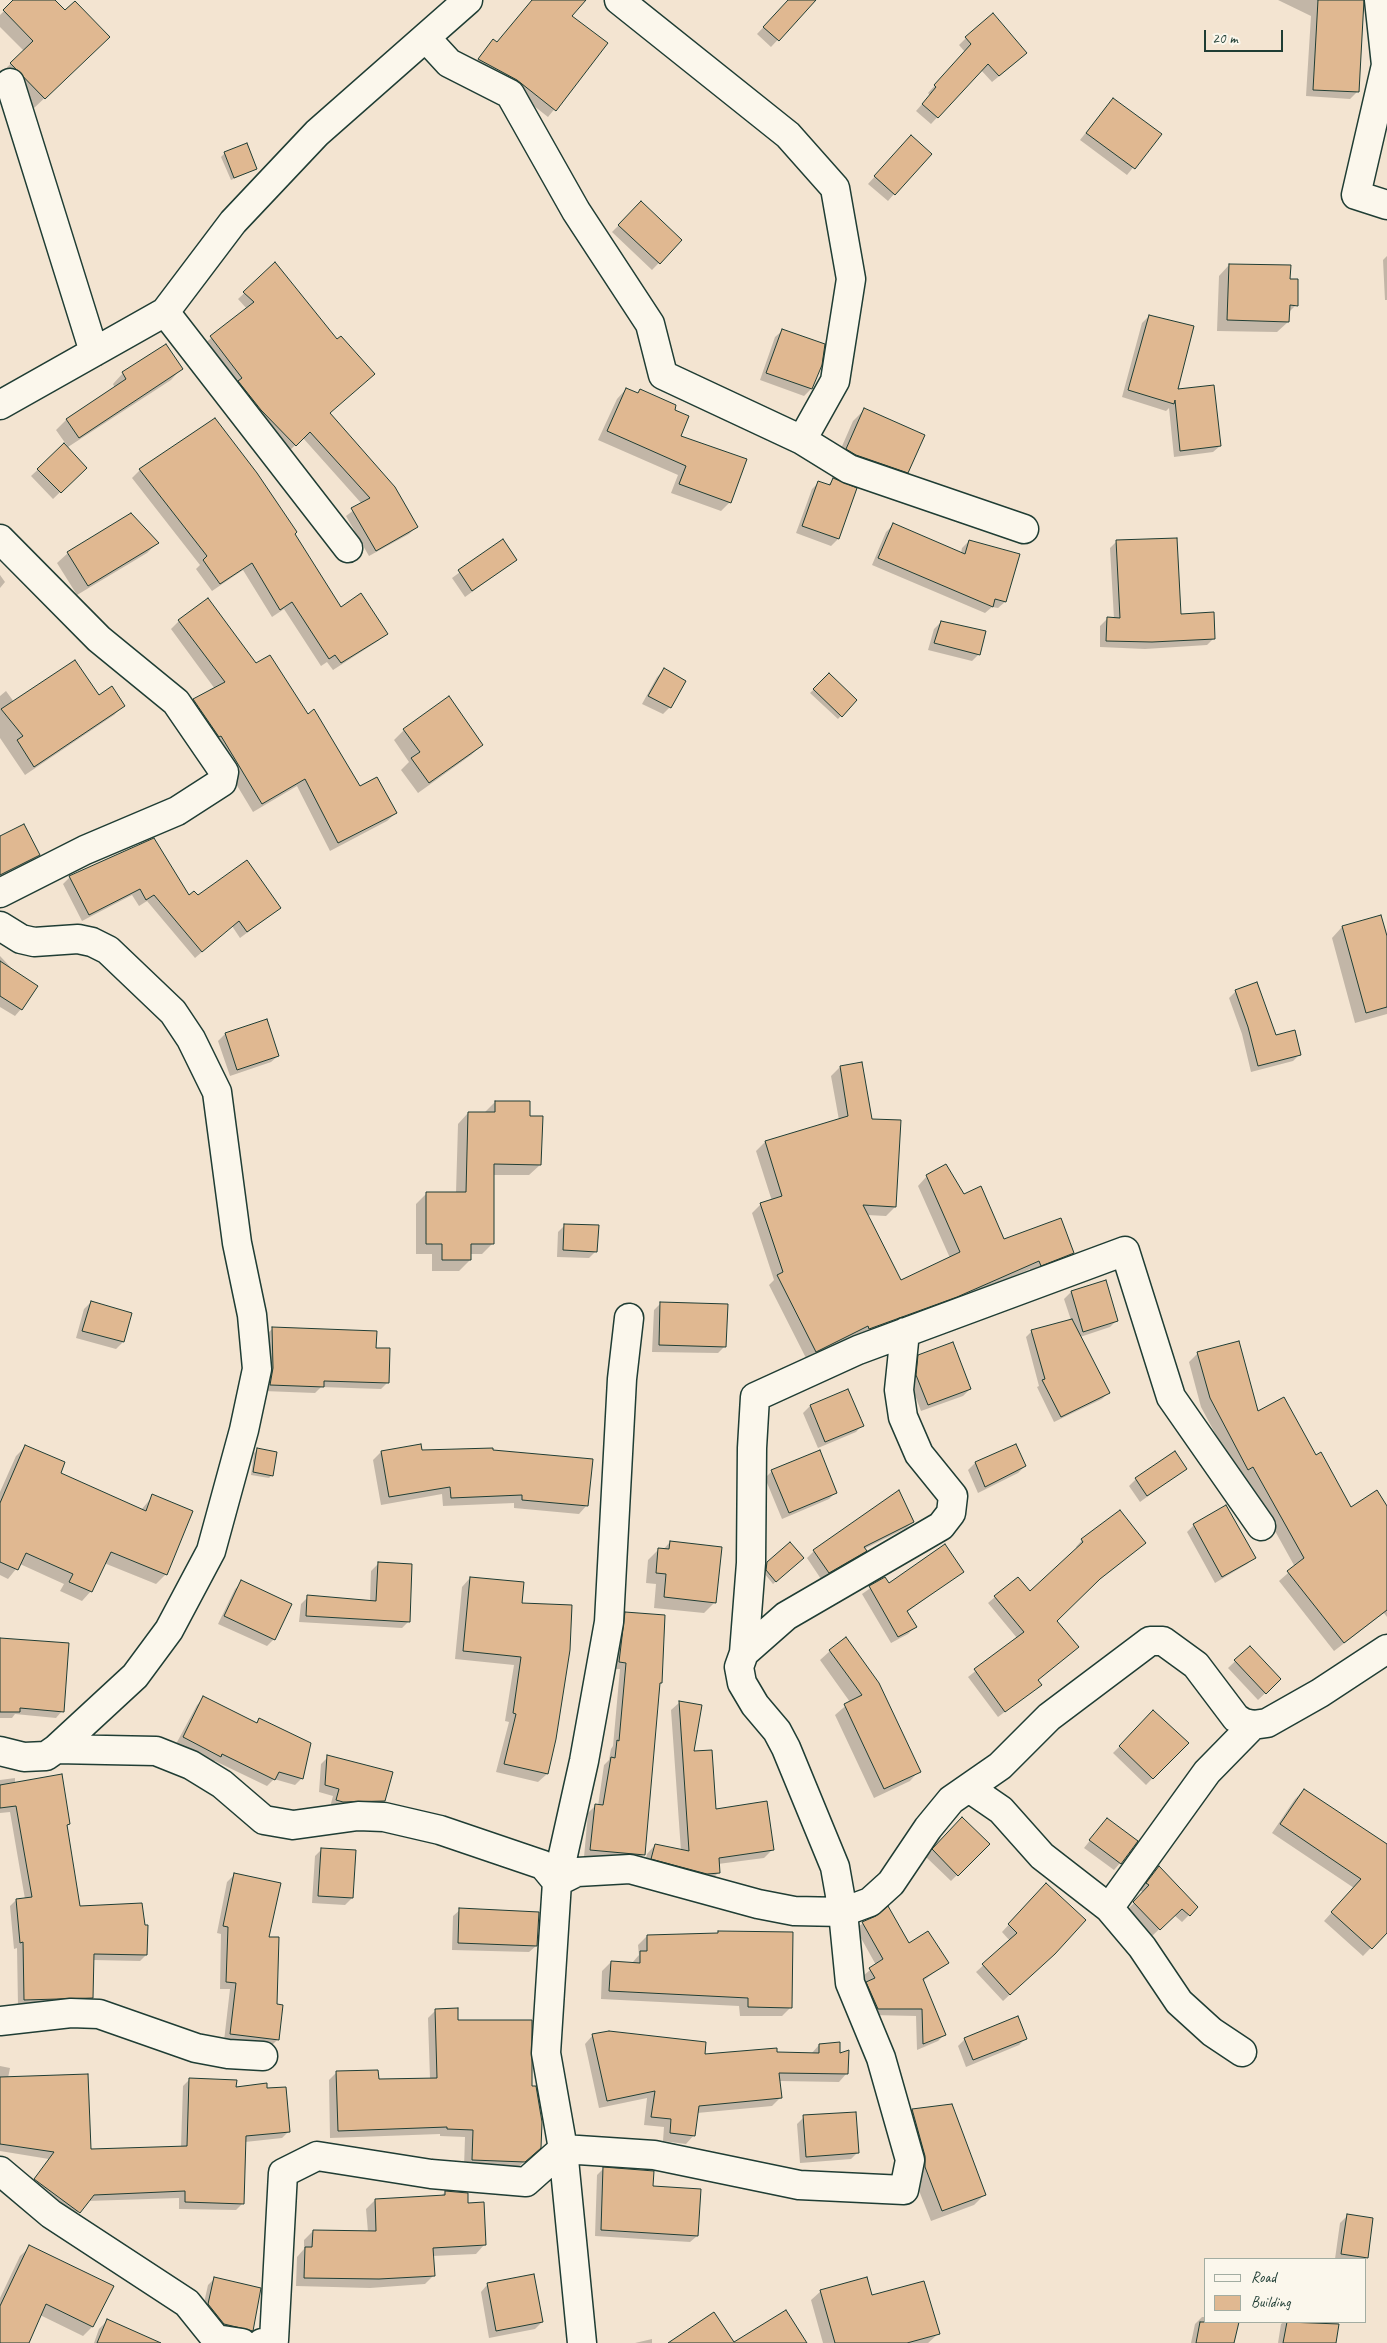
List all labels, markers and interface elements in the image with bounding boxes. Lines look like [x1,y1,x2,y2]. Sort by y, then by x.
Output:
scale bar [1207,20,1286,52]
text: 20 m [1212,29,1238,48]
legend [1204,2258,1367,2323]
text: Road [1251,2268,1276,2287]
text: Building [1251,2293,1290,2312]

